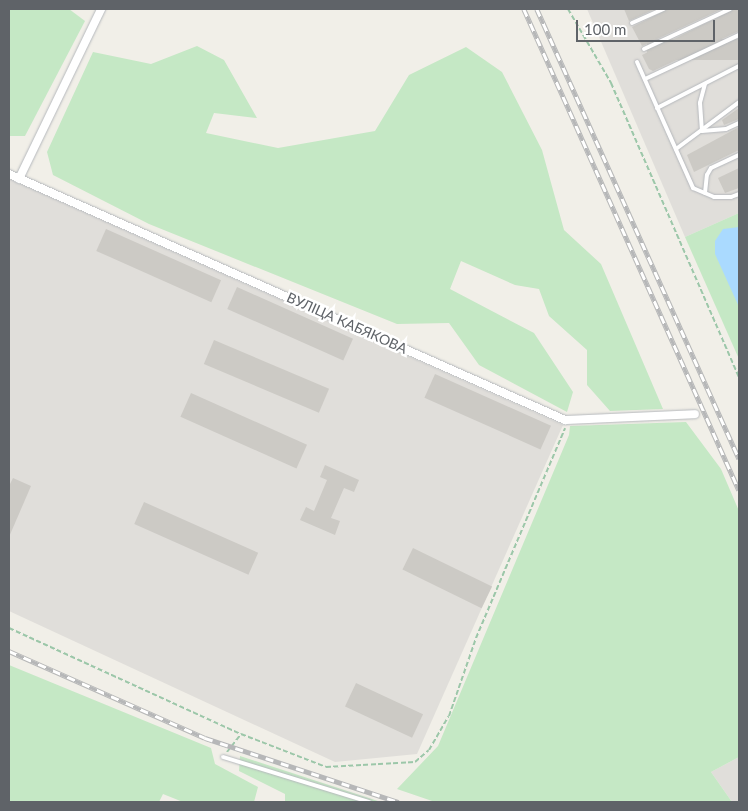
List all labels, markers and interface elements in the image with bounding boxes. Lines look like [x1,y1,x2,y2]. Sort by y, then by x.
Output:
scale bar [578,10,717,42]
text: 100 m [584,20,626,38]
street label: ВУЛІЦА КАБЯКОВА [284,289,410,357]

